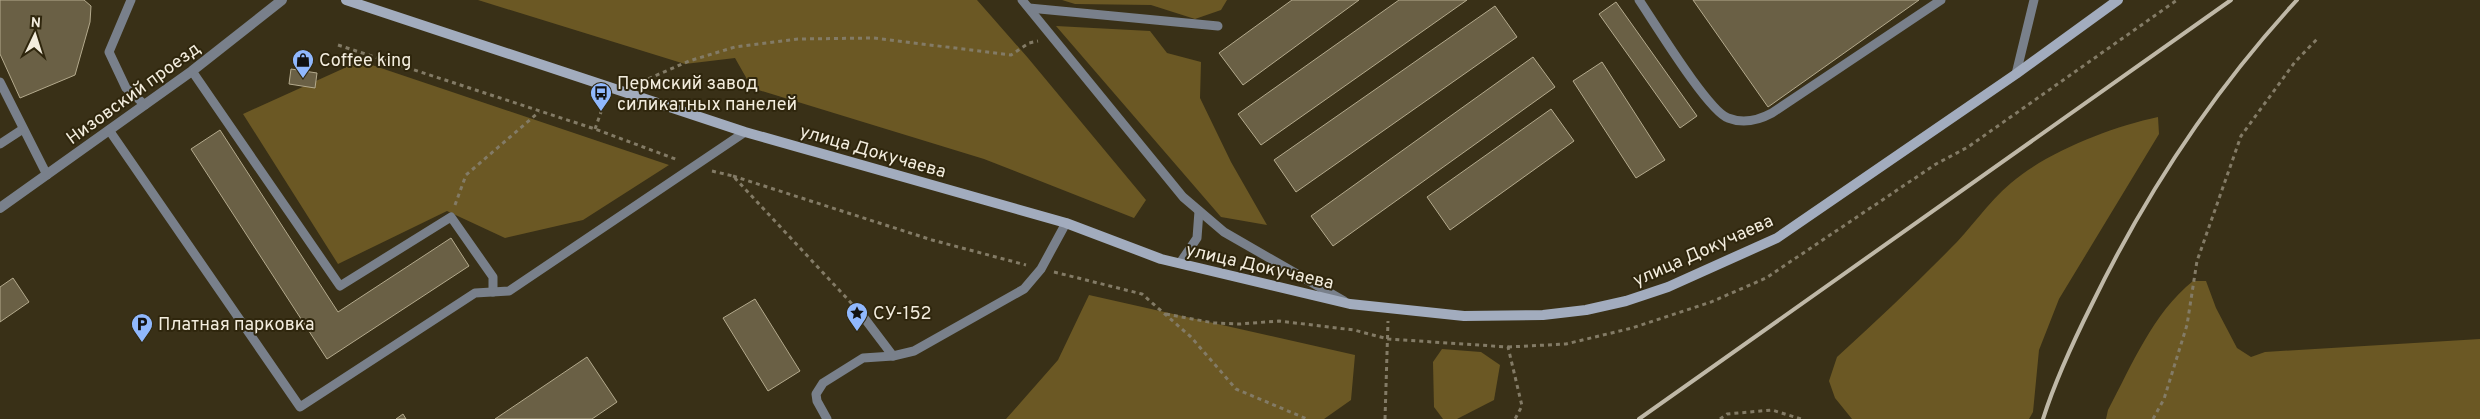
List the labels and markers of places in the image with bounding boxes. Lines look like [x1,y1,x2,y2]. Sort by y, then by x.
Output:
shop icon: Coffee king [291,48,315,79]
place label: Coffee king [319,50,412,73]
place label: Пермский завод силикатных панелей [617,73,797,117]
bus stop icon: Пермский завод силикатных панелей [589,81,613,112]
place icon: СУ-152 [845,301,869,332]
place label: СУ-152 [873,303,932,326]
parking icon: Платная парковка [130,312,154,343]
place label: Платная парковка [158,314,314,337]

